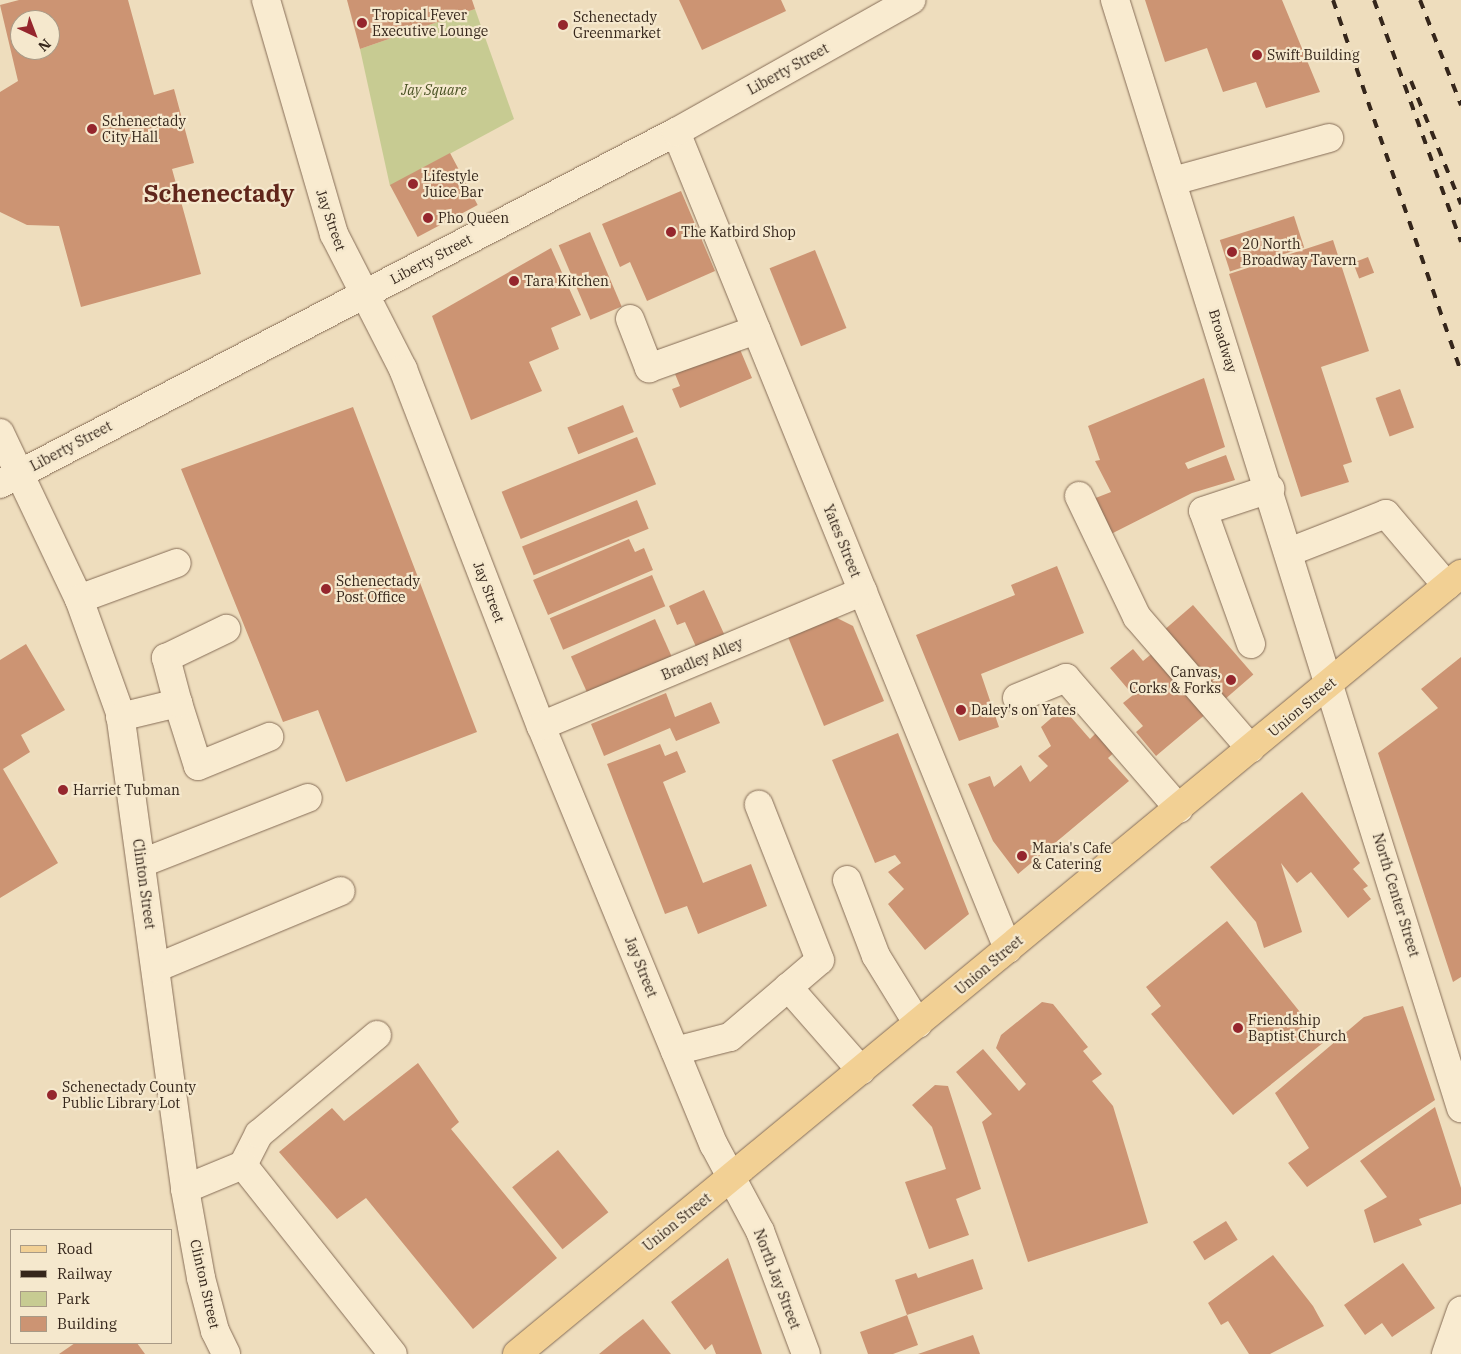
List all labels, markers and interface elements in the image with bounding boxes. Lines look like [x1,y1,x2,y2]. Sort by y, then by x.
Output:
place label: Tropical Fever Executive Lounge [372,7,488,40]
place label: Schenectady Greenmarket [573,9,661,41]
north arrow [10,10,60,60]
marker: Tropical Fever Executive Lounge [356,17,368,29]
marker: Schenectady Greenmarket [557,19,569,31]
text: N [34,35,55,56]
street label: Liberty Street [745,40,831,98]
place label: Swift Building [1267,47,1359,63]
marker: Swift Building [1251,49,1263,61]
park label: Jay Square [401,82,467,98]
place label: Schenectady City Hall [102,113,186,146]
marker: Schenectady City Hall [86,123,98,135]
place label: Lifestyle Juice Bar [423,168,483,200]
marker: Lifestyle Juice Bar [407,178,419,190]
district label: Schenectady [144,180,294,208]
street label: Jay Street [313,187,349,253]
place label: Pho Queen [438,210,509,226]
marker: Pho Queen [422,212,434,224]
place label: The Katbird Shop [681,224,796,240]
marker: The Katbird Shop [665,226,677,238]
street label: Liberty Street [387,230,475,288]
place label: 20 North Broadway Tavern [1242,236,1357,268]
marker: 20 North Broadway Tavern [1226,246,1238,258]
place label: Tara Kitchen [524,273,609,289]
marker: Tara Kitchen [508,275,520,287]
street label: Broadway [1205,307,1241,375]
street label: Liberty Street [27,417,115,475]
street label: Yates Street [820,502,864,580]
street label: Jay Street [470,559,508,625]
place label: Schenectady Post Office [336,573,420,606]
marker: Schenectady Post Office [320,583,332,595]
street label: Bradley Alley [659,634,745,684]
place label: Canvas, Corks & Forks [1129,664,1221,696]
marker: Canvas, Corks & Forks [1225,674,1237,686]
street label: Union Street [1265,674,1339,740]
place label: Daley's on Yates [971,702,1076,718]
marker: Daley's on Yates [955,704,967,716]
place label: Harriet Tubman [73,782,180,798]
marker: Harriet Tubman [57,784,69,796]
street label: North Center Street [1369,831,1423,959]
street label: Clinton Street [129,838,159,930]
place label: Maria's Cafe & Catering [1032,840,1112,872]
marker: Maria's Cafe & Catering [1016,850,1028,862]
street label: Union Street [952,932,1026,998]
street label: Jay Street [621,934,661,1000]
place label: Friendship Baptist Church [1248,1012,1347,1044]
marker: Friendship Baptist Church [1232,1022,1244,1034]
place label: Schenectady County Public Library Lot [62,1079,196,1112]
marker: Schenectady County Public Library Lot [46,1089,58,1101]
street label: Union Street [639,1189,715,1255]
street label: North Jay Street [750,1227,804,1331]
legend [10,1229,172,1344]
street label: Clinton Street [187,1238,223,1330]
text: Road [57,1239,93,1258]
text: Railway [57,1264,112,1283]
text: Park [57,1289,90,1308]
text: Building [57,1314,117,1333]

